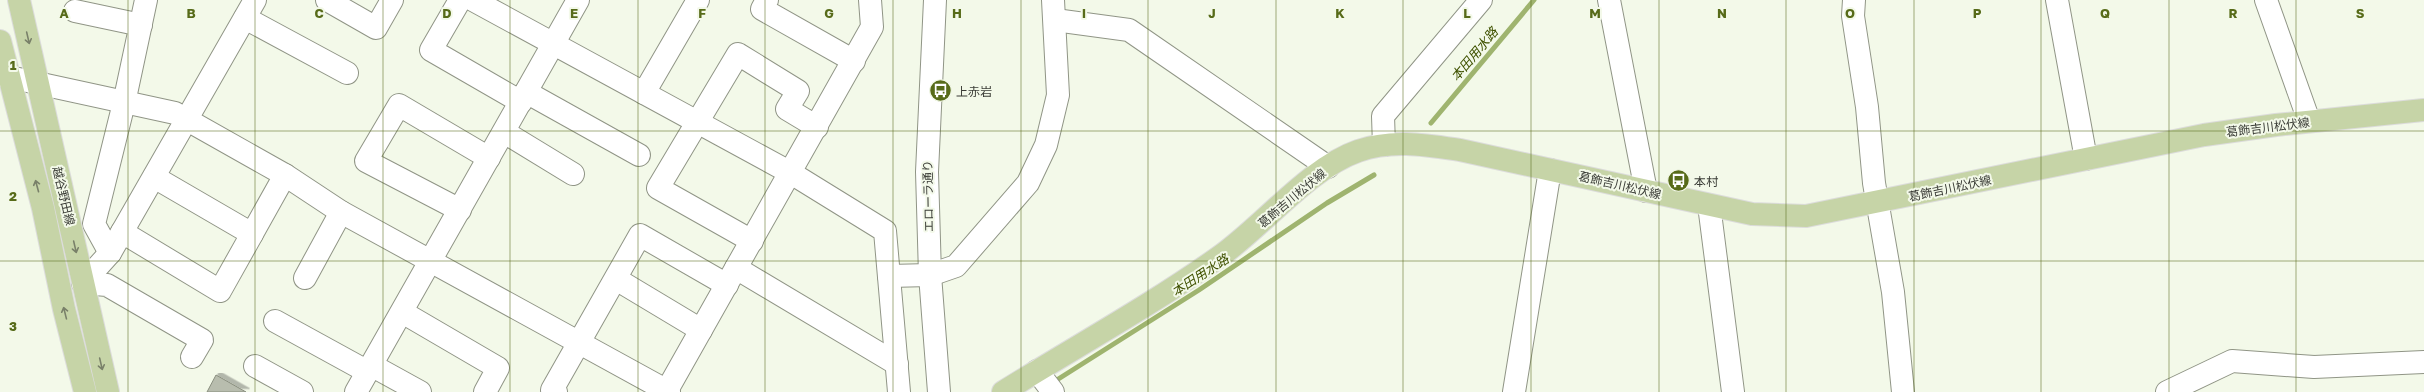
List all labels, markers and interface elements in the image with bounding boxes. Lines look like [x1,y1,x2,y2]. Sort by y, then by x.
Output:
text: A [59,5,69,21]
text: B [186,5,196,21]
text: C [314,5,324,21]
text: D [442,5,452,21]
text: E [570,5,578,21]
text: F [698,5,706,21]
text: G [824,5,834,21]
text: H [952,5,962,21]
text: I [1082,5,1086,21]
text: J [1208,5,1216,21]
text: K [1335,5,1345,21]
text: L [1463,5,1471,21]
text: M [1589,5,1601,21]
text: N [1717,5,1727,21]
text: O [1845,5,1855,21]
text: P [1973,5,1982,21]
text: Q [2100,5,2110,21]
text: R [2228,5,2238,21]
text: S [2356,5,2365,21]
water label: 本田用水路 [1447,23,1502,84]
one-way arrow [24,31,32,44]
text: 1 [10,57,17,73]
bus stop icon: 上赤岩 [928,78,954,104]
place label: 上赤岩 [956,84,992,99]
street label: 葛飾吉川松伏線 [2225,114,2311,140]
street label: エローラ通り [920,160,936,232]
street label: 越谷野田線 [50,165,78,227]
street label: 葛飾吉川松伏線 [1255,165,1329,231]
street label: 葛飾吉川松伏線 [1577,168,1663,202]
bus stop icon: 本村 [1666,168,1692,194]
street label: 葛飾吉川松伏線 [1907,172,1993,204]
place label: 本村 [1694,174,1719,189]
one-way arrow [33,180,40,193]
text: 2 [9,188,17,204]
one-way arrow [72,240,80,253]
water label: 本田用水路 [1168,250,1232,299]
one-way arrow [61,306,69,319]
text: 3 [9,318,17,334]
one-way arrow [98,357,106,370]

